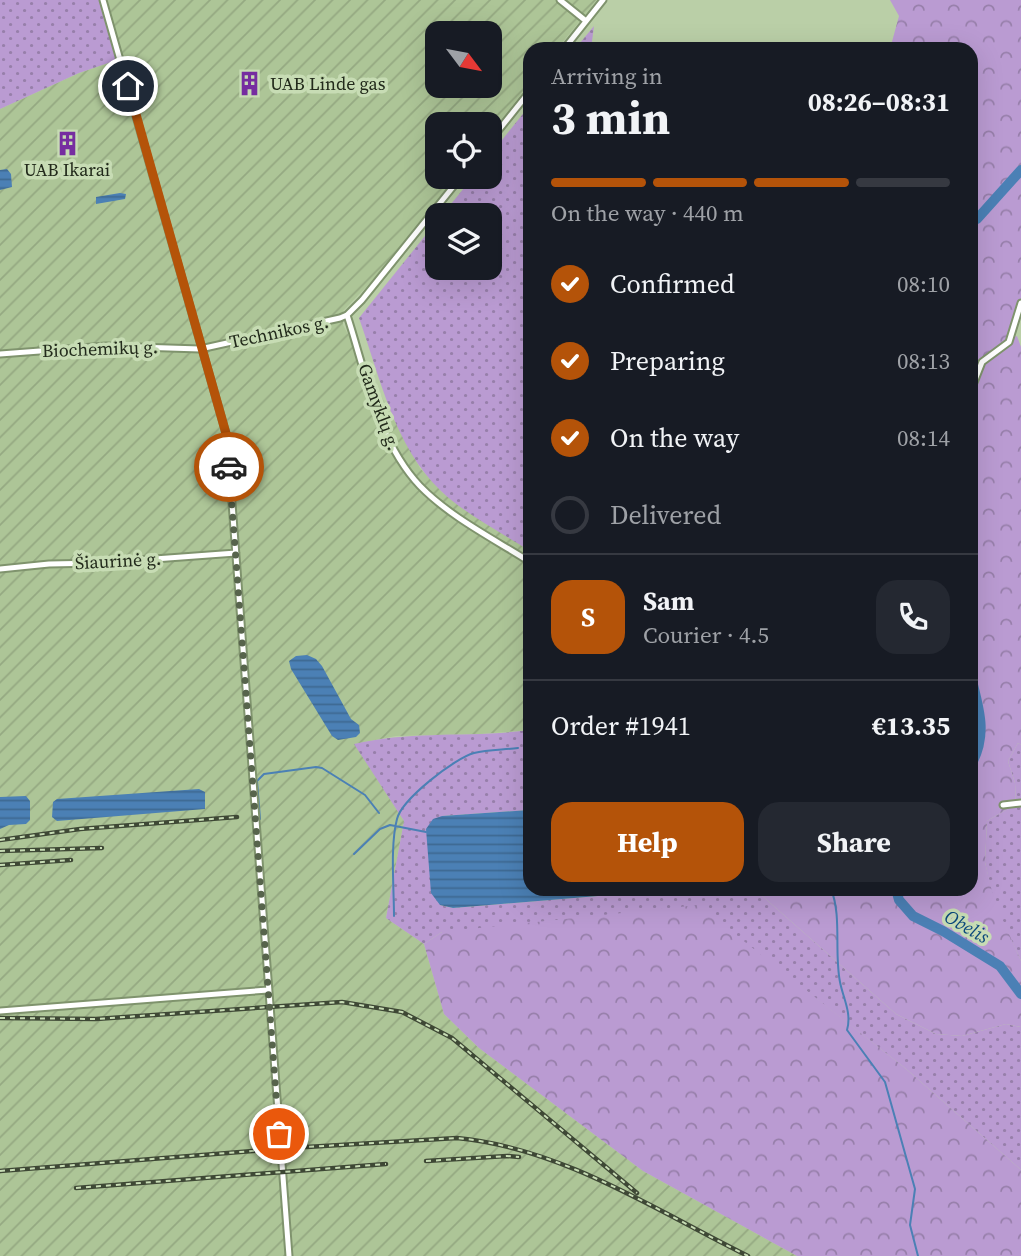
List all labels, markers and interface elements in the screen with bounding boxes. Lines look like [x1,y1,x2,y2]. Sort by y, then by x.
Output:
north arrow [425,21,502,98]
map controls [425,21,502,280]
pin [98,56,158,116]
text: Arriving in [551,60,663,92]
icon: home [109,67,147,105]
building icon: UAB Linde gas [236,70,264,98]
place label: UAB Linde gas [270,71,386,96]
text: 08:26–08:31 [808,84,950,120]
text: 3 min [551,86,670,149]
button: locate [425,112,502,189]
building icon: UAB Ikarai [53,129,81,157]
place label: UAB Ikarai [24,157,110,182]
text: On the way · 440 m [551,197,744,229]
button: layers [425,203,502,280]
icon: check [551,265,589,303]
text: Confirmed [610,266,735,302]
text: 08:10 [897,268,950,300]
street label: Technikos g. [227,309,331,354]
street label: Biochemikų g. [42,334,158,363]
icon: check [551,342,589,380]
text: Preparing [610,343,725,379]
text: 08:13 [897,345,950,377]
street label: Gamyklų g. [352,360,407,454]
icon: check [551,419,589,457]
text: On the way [610,420,739,456]
text: 08:14 [897,422,950,454]
courier [194,432,264,502]
icon: car [210,448,248,486]
text: Delivered [610,497,721,533]
street label: Šiaurinė g. [74,546,162,575]
button: phone [876,580,950,654]
text: Sam [643,583,694,619]
text: S [581,599,595,635]
text: Courier · 4.5 [643,619,769,651]
text: Order #1941 [551,708,691,744]
text: €13.35 [872,708,950,744]
button: Help [551,802,744,882]
button: Share [758,802,950,882]
water label: Obelis [940,903,994,949]
pin [249,1104,309,1164]
icon: bag [260,1115,298,1153]

